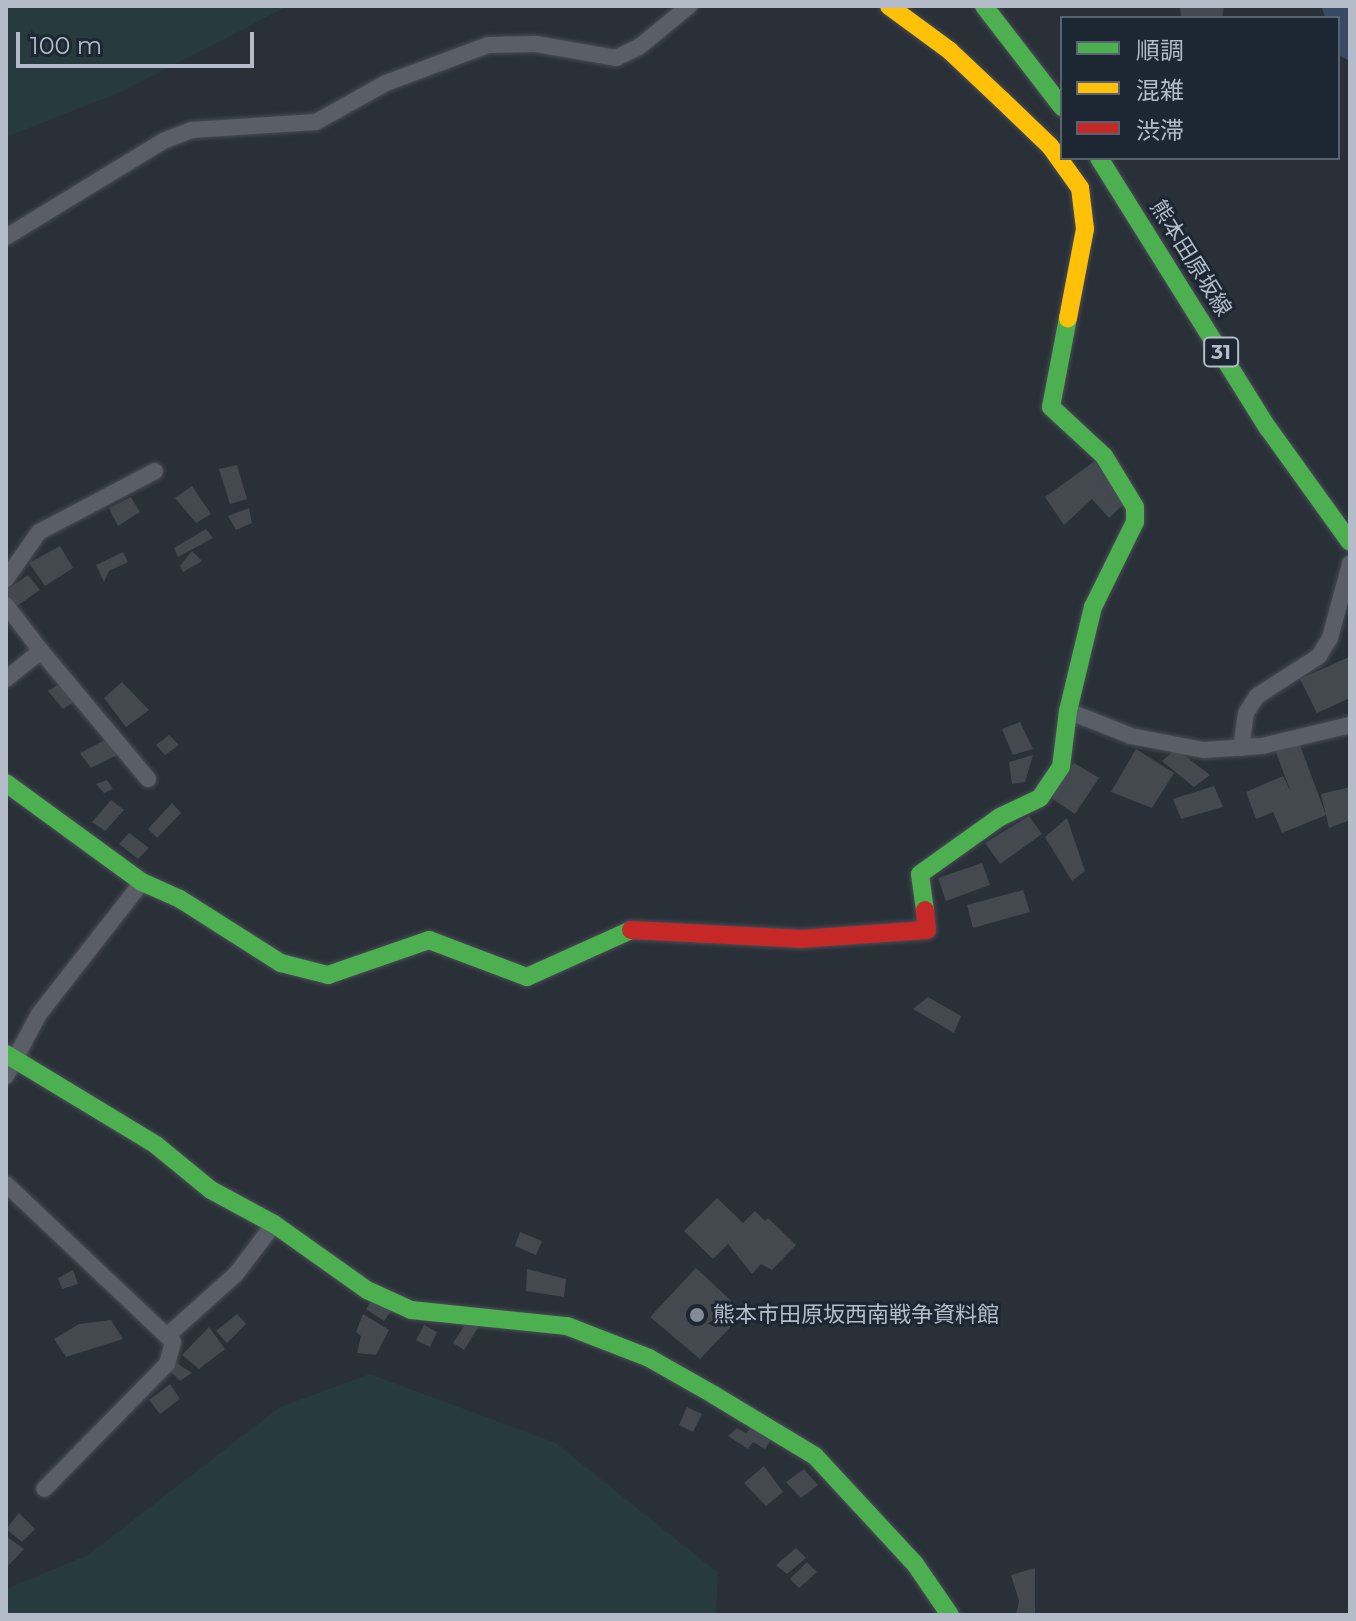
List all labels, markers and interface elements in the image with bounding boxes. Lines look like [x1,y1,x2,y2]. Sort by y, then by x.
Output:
scale bar [20,16,258,66]
legend [1060,16,1340,160]
text: 100 m [30,31,102,60]
text: 順調 [1136,36,1184,65]
text: 混雑 [1136,76,1184,105]
text: 渋滞 [1136,116,1184,145]
street label: 熊本田原坂線 [1145,195,1237,321]
road number: 31 [1203,336,1239,368]
place label: 熊本市田原坂西南戦争資料館 [713,1302,999,1328]
marker: 熊本市田原坂西南戦争資料館 [688,1306,706,1324]

